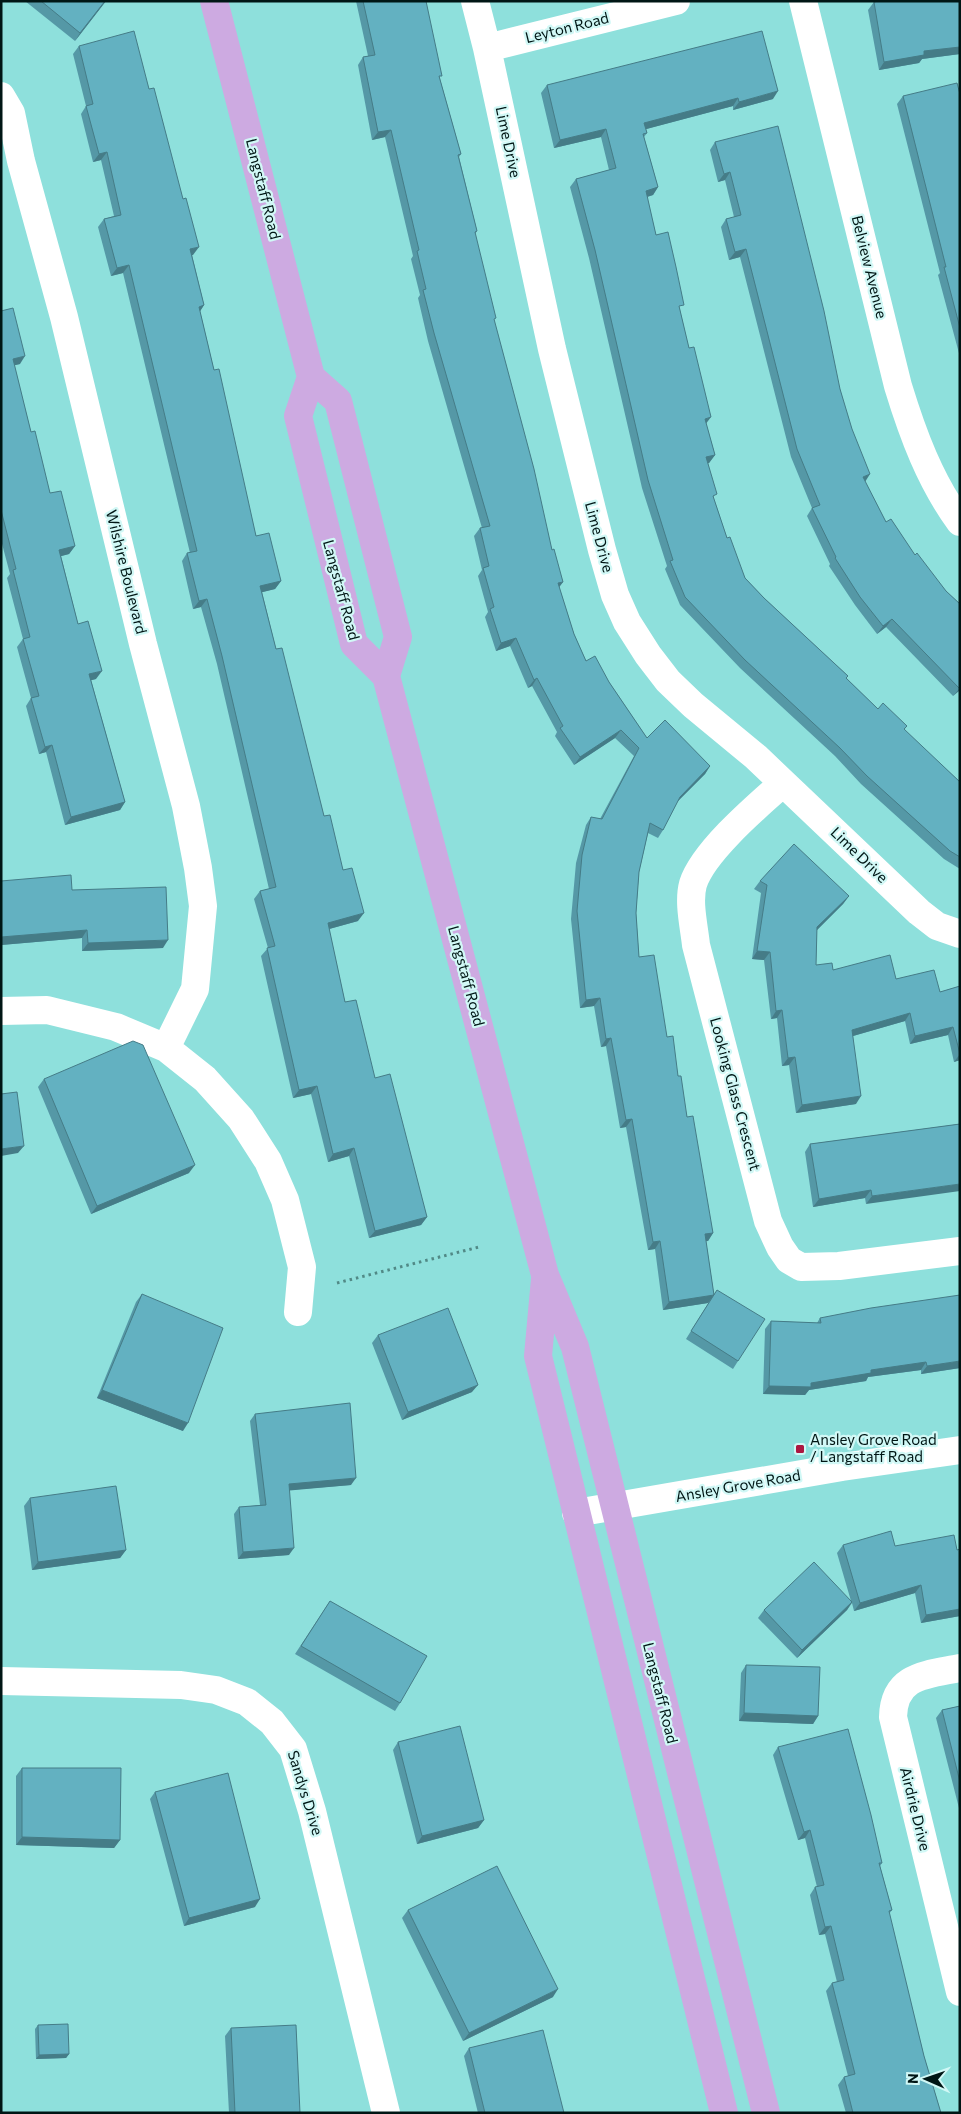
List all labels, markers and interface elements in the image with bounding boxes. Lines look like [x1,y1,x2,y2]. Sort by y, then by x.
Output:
street label: Leyton Road [523,8,610,46]
street label: Lime Drive [493,104,525,179]
street label: Langstaff Road [243,136,285,241]
street label: Belview Avenue [848,213,891,320]
street label: Lime Drive [582,499,618,574]
street label: Wilshire Boulevard [103,508,151,636]
street label: Langstaff Road [320,537,364,642]
street label: Lime Drive [827,823,892,886]
street label: Langstaff Road [445,923,489,1028]
street label: Looking Glass Crescent [707,1015,765,1172]
place label: Ansley Grove Road / Langstaff Road [810,1430,937,1465]
marker: Ansley Grove Road / Langstaff Road [794,1443,806,1455]
street label: Ansley Grove Road [674,1465,802,1505]
street label: Langstaff Road [640,1640,682,1745]
street label: Sandys Drive [285,1748,327,1837]
street label: Airdrie Drive [897,1765,935,1852]
north arrow [901,2054,951,2104]
text: N [904,2073,921,2084]

